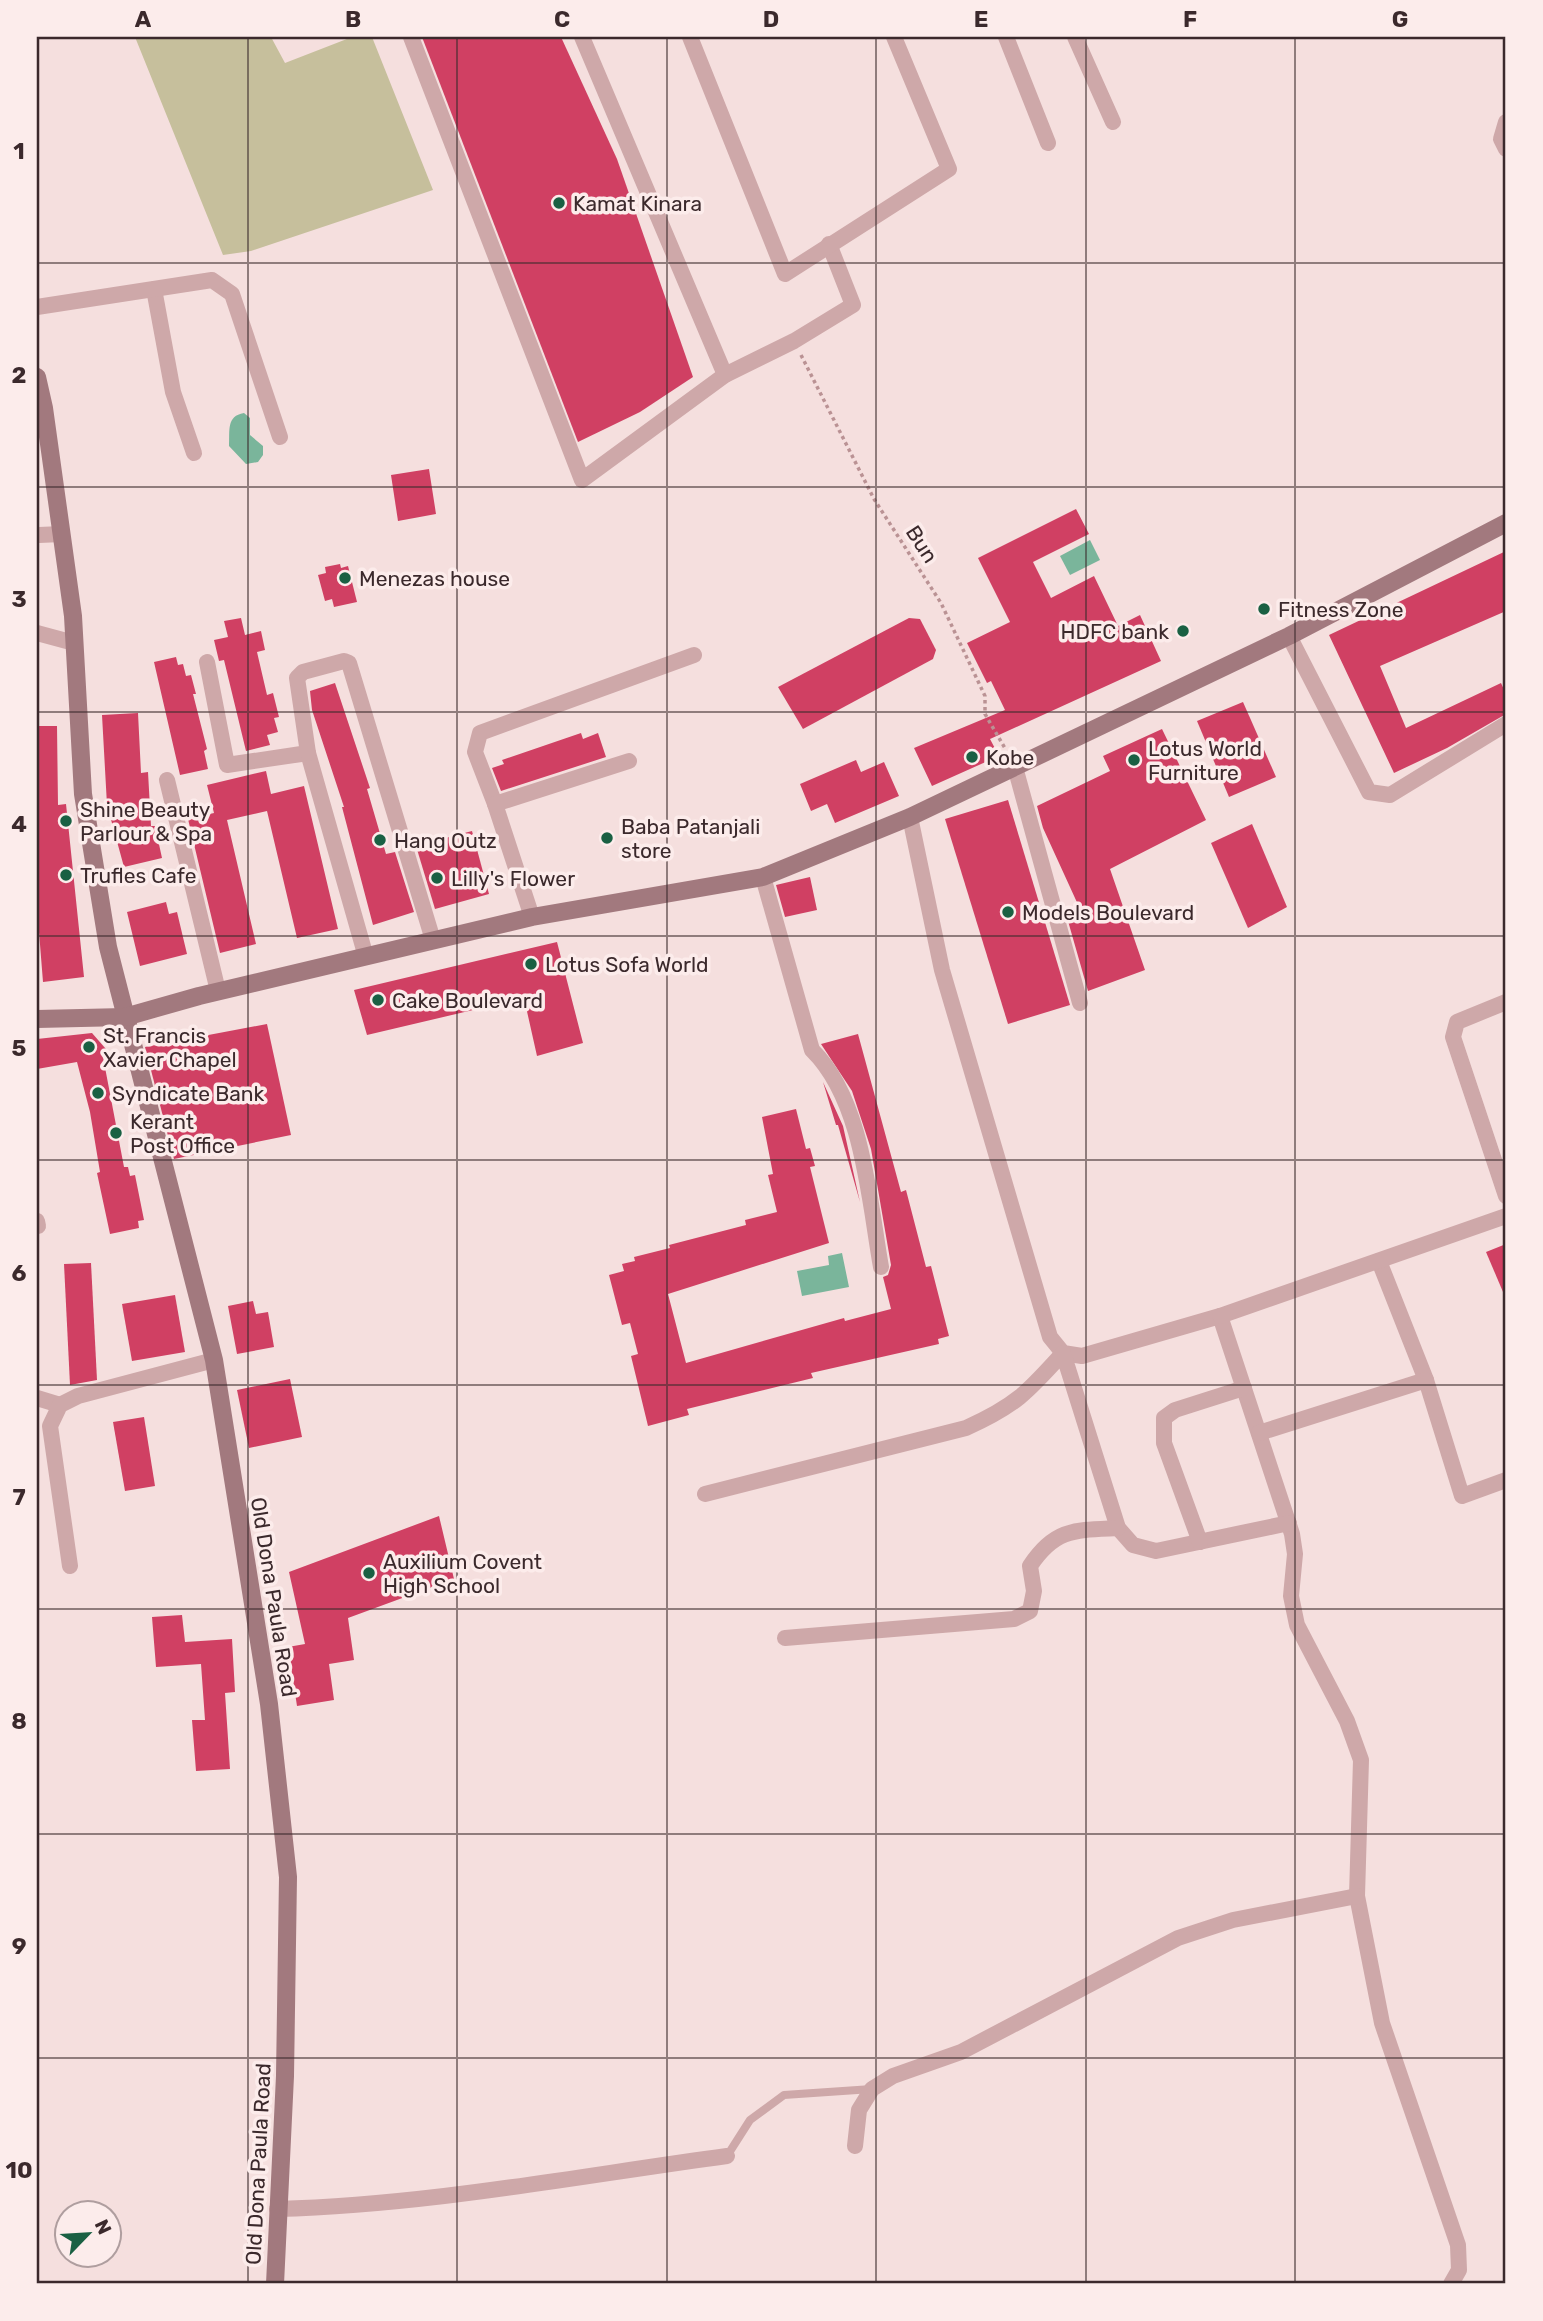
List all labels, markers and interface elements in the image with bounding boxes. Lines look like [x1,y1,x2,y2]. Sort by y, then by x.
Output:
text: A [135,5,152,33]
text: B [345,5,361,33]
text: C [554,5,570,33]
text: D [763,5,779,33]
text: E [974,5,988,33]
text: F [1183,5,1197,33]
text: G [1392,5,1408,33]
text: 1 [13,137,25,165]
place label: Kamat Kinara [573,191,702,216]
marker: Kamat Kinara [551,195,567,211]
text: 2 [12,361,26,389]
street label: Bun [901,521,943,567]
place label: Menezas house [359,566,510,591]
marker: Menezas house [337,570,353,586]
text: 3 [11,585,27,613]
place label: Fitness Zone [1278,597,1403,622]
marker: Fitness Zone [1256,601,1272,617]
place label: HDFC bank [1061,619,1169,644]
marker: HDFC bank [1175,623,1191,639]
place label: Lotus World Furniture [1148,736,1262,785]
place label: Kobe [986,745,1034,770]
marker: Kobe [964,749,980,765]
marker: Lotus World Furniture [1126,752,1142,768]
place label: Shine Beauty Parlour & Spa [80,797,212,846]
text: 4 [11,810,27,838]
marker: Shine Beauty Parlour & Spa [58,813,74,829]
place label: Baba Patanjali store [621,814,760,863]
place label: Hang Outz [394,828,497,853]
marker: Baba Patanjali store [599,830,615,846]
marker: Hang Outz [372,832,388,848]
place label: Trufles Cafe [80,863,196,888]
place label: Lilly's Flower [451,866,575,891]
marker: Trufles Cafe [58,867,74,883]
marker: Lilly's Flower [429,870,445,886]
place label: Models Boulevard [1022,900,1194,925]
marker: Models Boulevard [1000,904,1016,920]
place label: Lotus Sofa World [545,952,709,977]
marker: Lotus Sofa World [523,956,539,972]
place label: Cake Boulevard [392,988,543,1013]
marker: Cake Boulevard [370,992,386,1008]
place label: St. Francis Xavier Chapel [103,1023,237,1072]
text: 5 [12,1034,27,1062]
marker: St. Francis Xavier Chapel [81,1039,97,1055]
place label: Syndicate Bank [112,1081,264,1106]
marker: Syndicate Bank [90,1085,106,1101]
place label: Kerant Post Office [130,1109,235,1158]
marker: Kerant Post Office [108,1125,124,1141]
text: 6 [12,1259,27,1287]
text: 7 [12,1483,26,1511]
street label: Old Dona Paula Road [246,1495,302,1699]
place label: Auxilium Covent High School [383,1549,542,1598]
marker: Auxilium Covent High School [361,1565,377,1581]
text: 8 [11,1707,27,1735]
text: 9 [12,1932,26,1960]
street label: Old Dona Paula Road [240,2062,276,2266]
text: 10 [5,2156,33,2184]
north arrow [52,2198,122,2268]
text: N [90,2216,116,2238]

